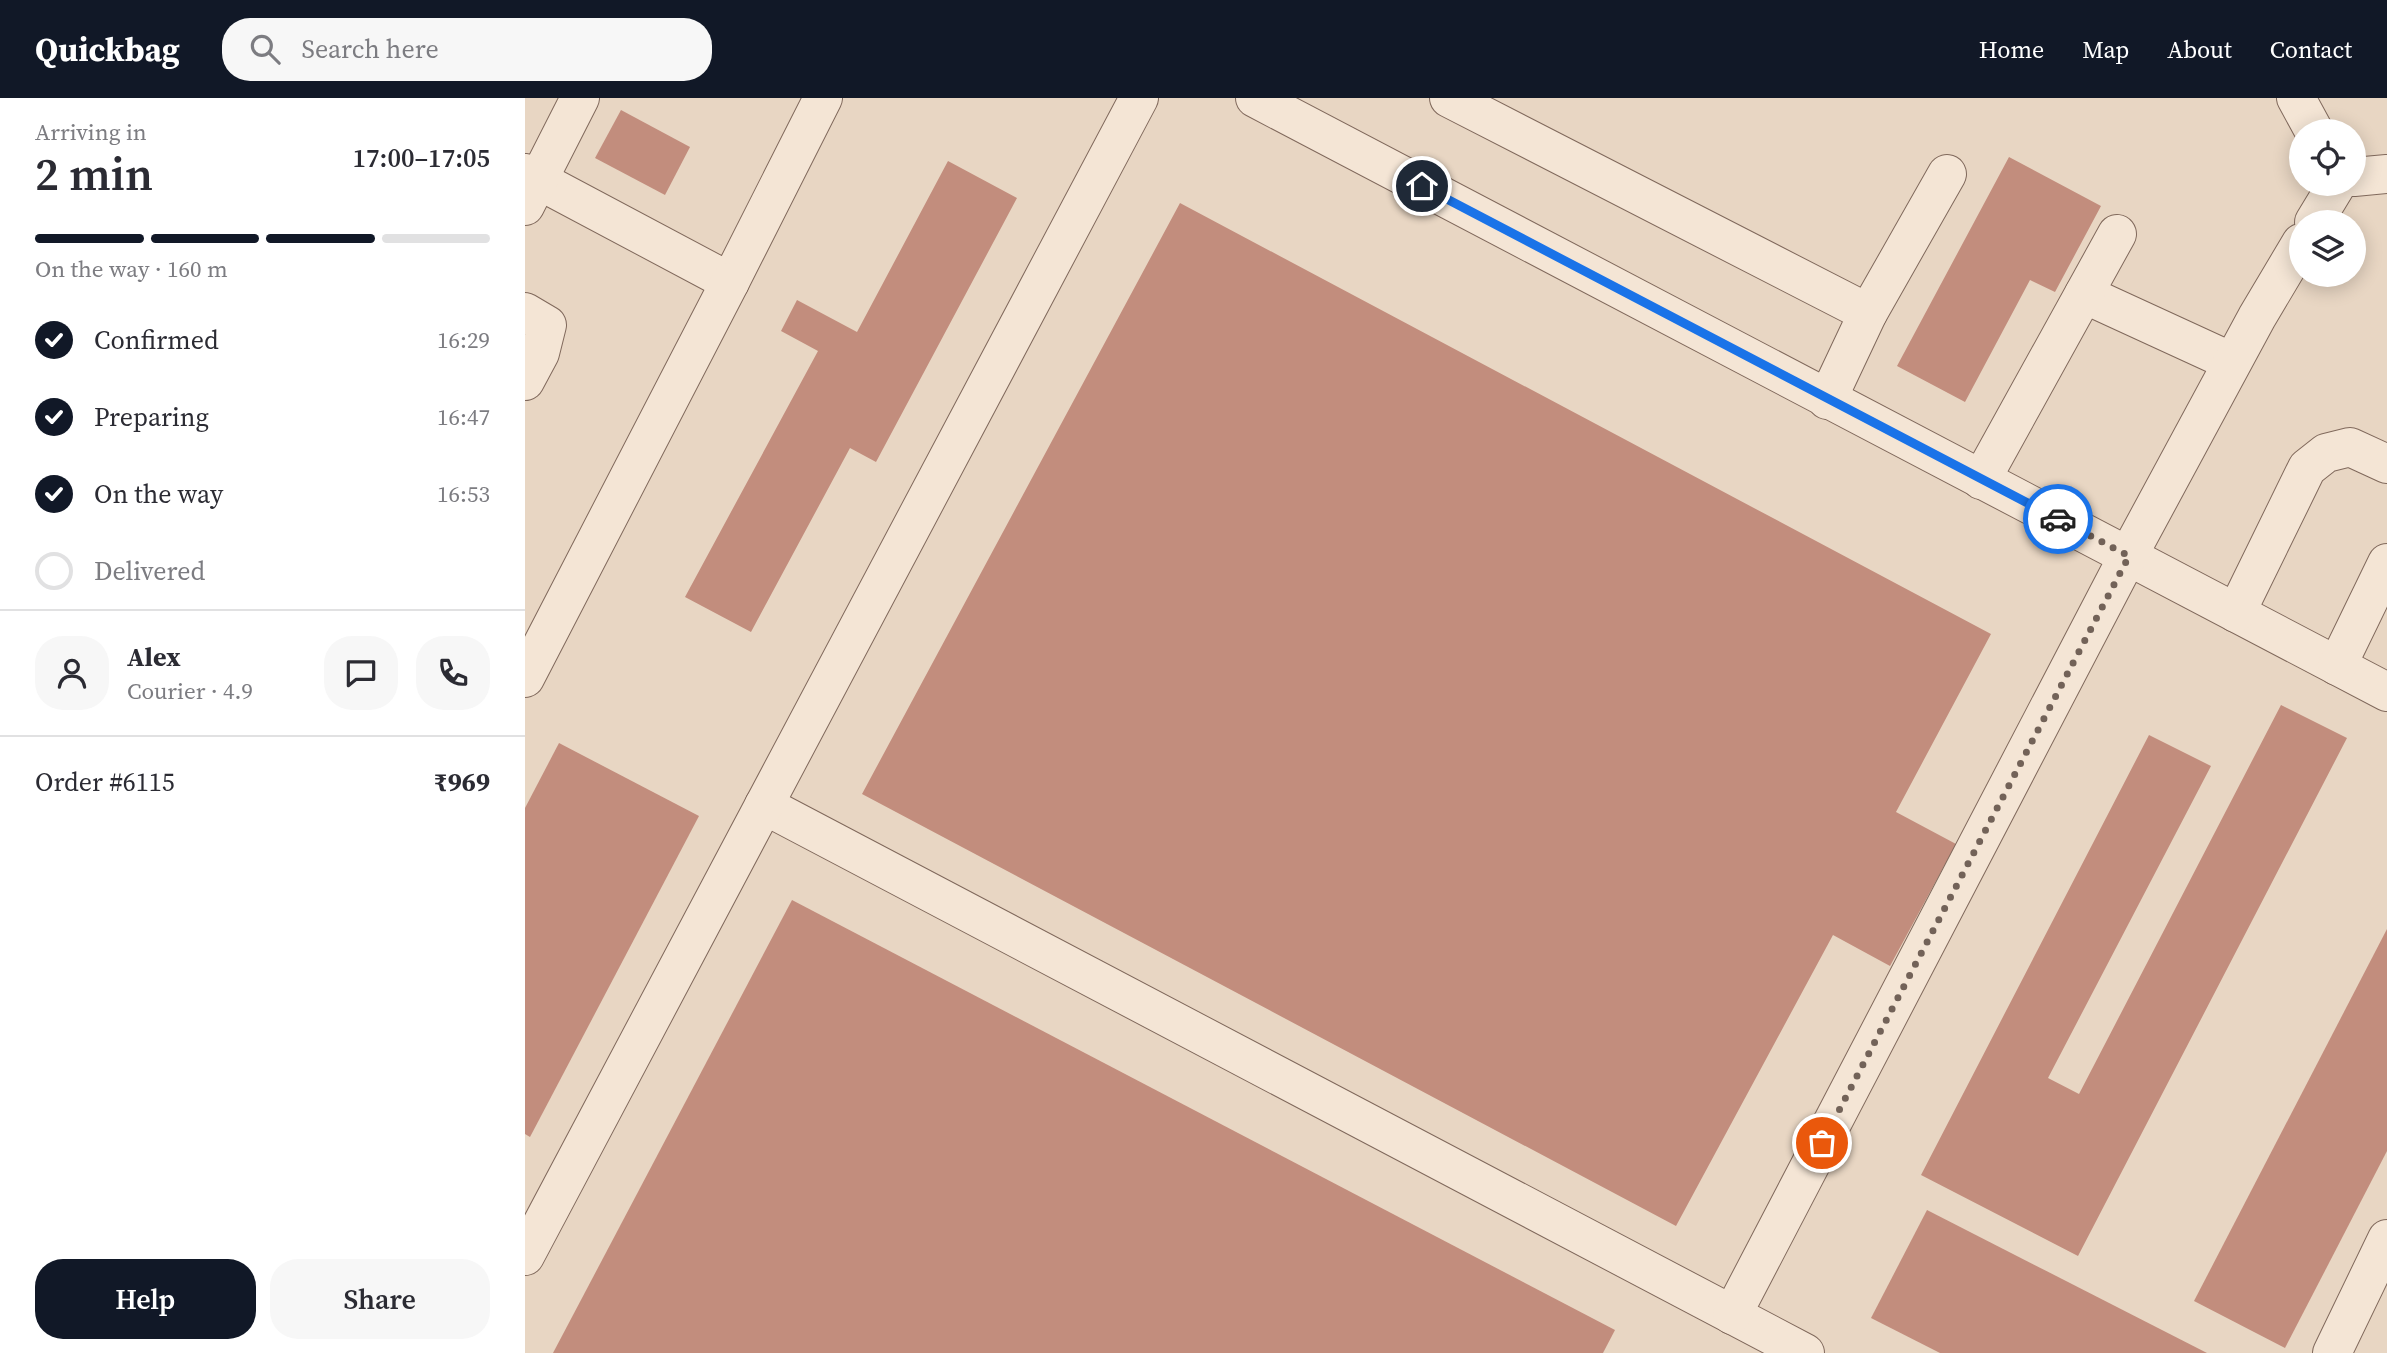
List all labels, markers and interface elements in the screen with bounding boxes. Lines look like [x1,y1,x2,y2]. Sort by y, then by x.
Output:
search box [222,18,712,81]
text: Quickbag [35,27,180,72]
icon: search [246,30,284,68]
text: Search here [302,31,439,67]
text: Home [1979,33,2044,66]
text: Map [2082,33,2129,66]
text: About [2167,33,2232,66]
text: Contact [2270,33,2352,66]
text: Arriving in [35,116,147,148]
map controls [2289,119,2366,287]
button: locate [2289,119,2366,196]
text: 17:00–17:05 [353,140,490,176]
text: 2 min [35,142,153,205]
pin [1392,156,1452,216]
icon: home [1403,167,1441,205]
button: layers [2289,210,2366,287]
text: On the way · 160 m [35,253,228,285]
icon: check [35,321,73,359]
text: Confirmed [94,322,219,358]
text: 16:29 [437,324,490,356]
icon: check [35,398,73,436]
text: Preparing [94,399,209,435]
text: 16:47 [437,401,490,433]
icon: check [35,475,73,513]
text: On the way [94,476,223,512]
text: 16:53 [437,478,490,510]
courier [2023,484,2093,554]
icon: car [2039,500,2077,538]
text: Delivered [94,553,205,589]
button: person [35,636,109,710]
button: chat [324,636,398,710]
button: phone [416,636,490,710]
text: Alex [127,639,181,675]
text: Courier · 4.9 [127,675,253,707]
text: Order #6115 [35,764,175,800]
text: ₹969 [434,764,490,800]
pin [1792,1113,1852,1173]
icon: bag [1803,1124,1841,1162]
button: Help [35,1259,256,1339]
button: Share [270,1259,490,1339]

